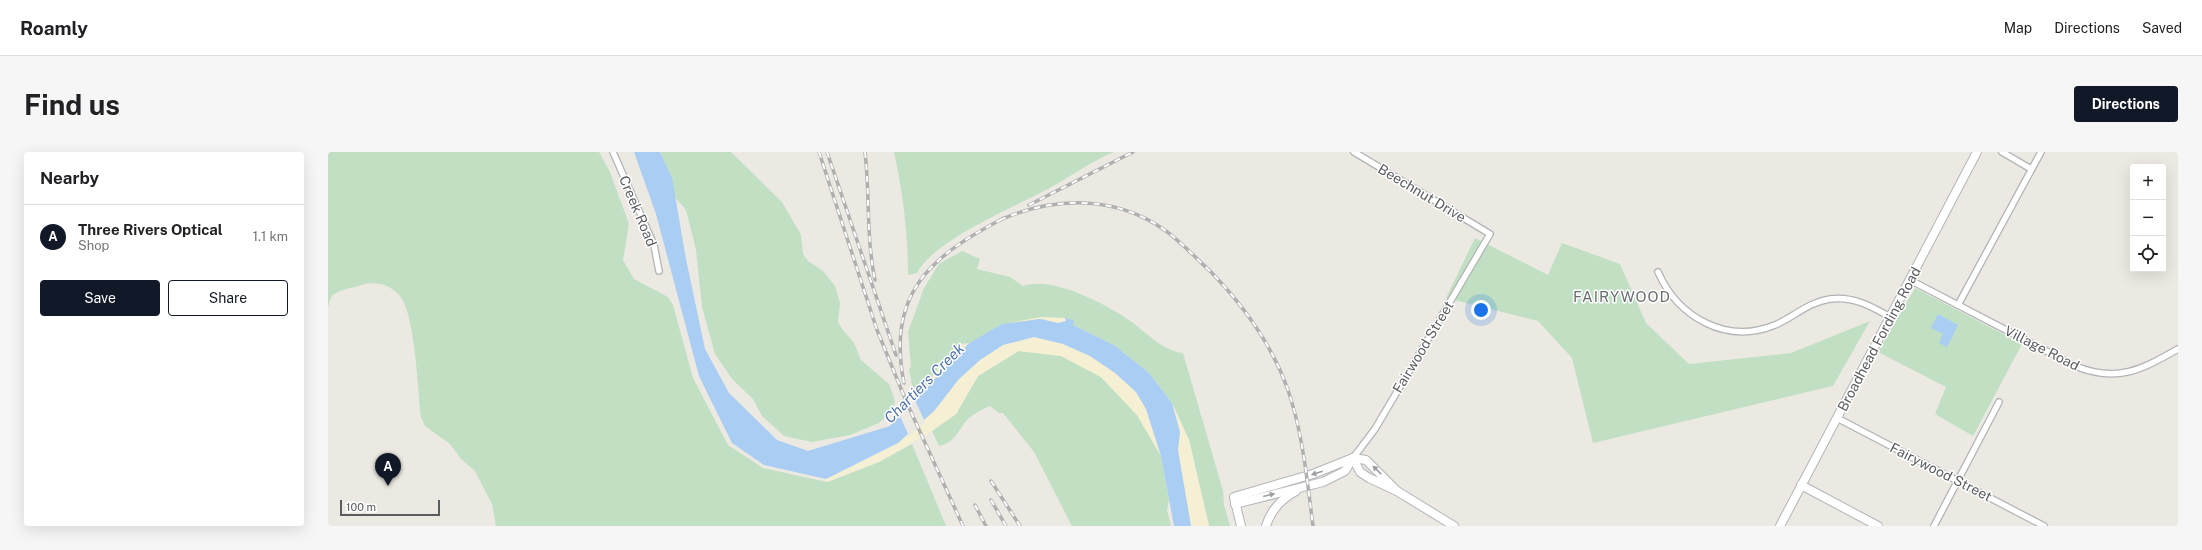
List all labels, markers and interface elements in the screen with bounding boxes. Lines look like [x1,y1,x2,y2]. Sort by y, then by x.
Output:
text: Roamly [20,17,88,39]
text: Map [2004,20,2032,36]
text: Directions [2054,20,2120,36]
text: Saved [2142,20,2182,36]
button: Directions [2074,86,2178,122]
text: Find us [24,88,120,121]
street label: Beechnut Drive [1375,161,1469,225]
map controls [2130,164,2166,272]
button: + [2130,164,2166,200]
text: Nearby [40,168,99,188]
street label: Creek Road [616,173,660,249]
button: − [2130,200,2166,236]
text: Three Rivers Optical [78,221,223,238]
text: A [48,229,58,244]
text: 1.1 km [253,229,288,244]
button: locate [2130,236,2166,272]
text: Shop [78,238,109,253]
street label: Broadhead Fording Road [1834,264,1924,414]
button: Save [40,280,160,316]
button: Share [168,280,288,316]
district label: FAIRYWOOD [1573,288,1671,305]
street label: Fairwood Street [1389,298,1457,396]
your location [1471,300,1491,320]
street label: Village Road [2002,322,2082,374]
water label: Chartiers Creek [881,339,968,426]
street label: Fairywood Street [1887,439,1995,505]
pin: A [375,453,401,486]
one-way arrow [1372,465,1382,475]
one-way arrow [1310,470,1322,476]
one-way arrow [1263,491,1276,497]
scale bar [340,498,440,517]
text: 100 m [346,501,376,513]

